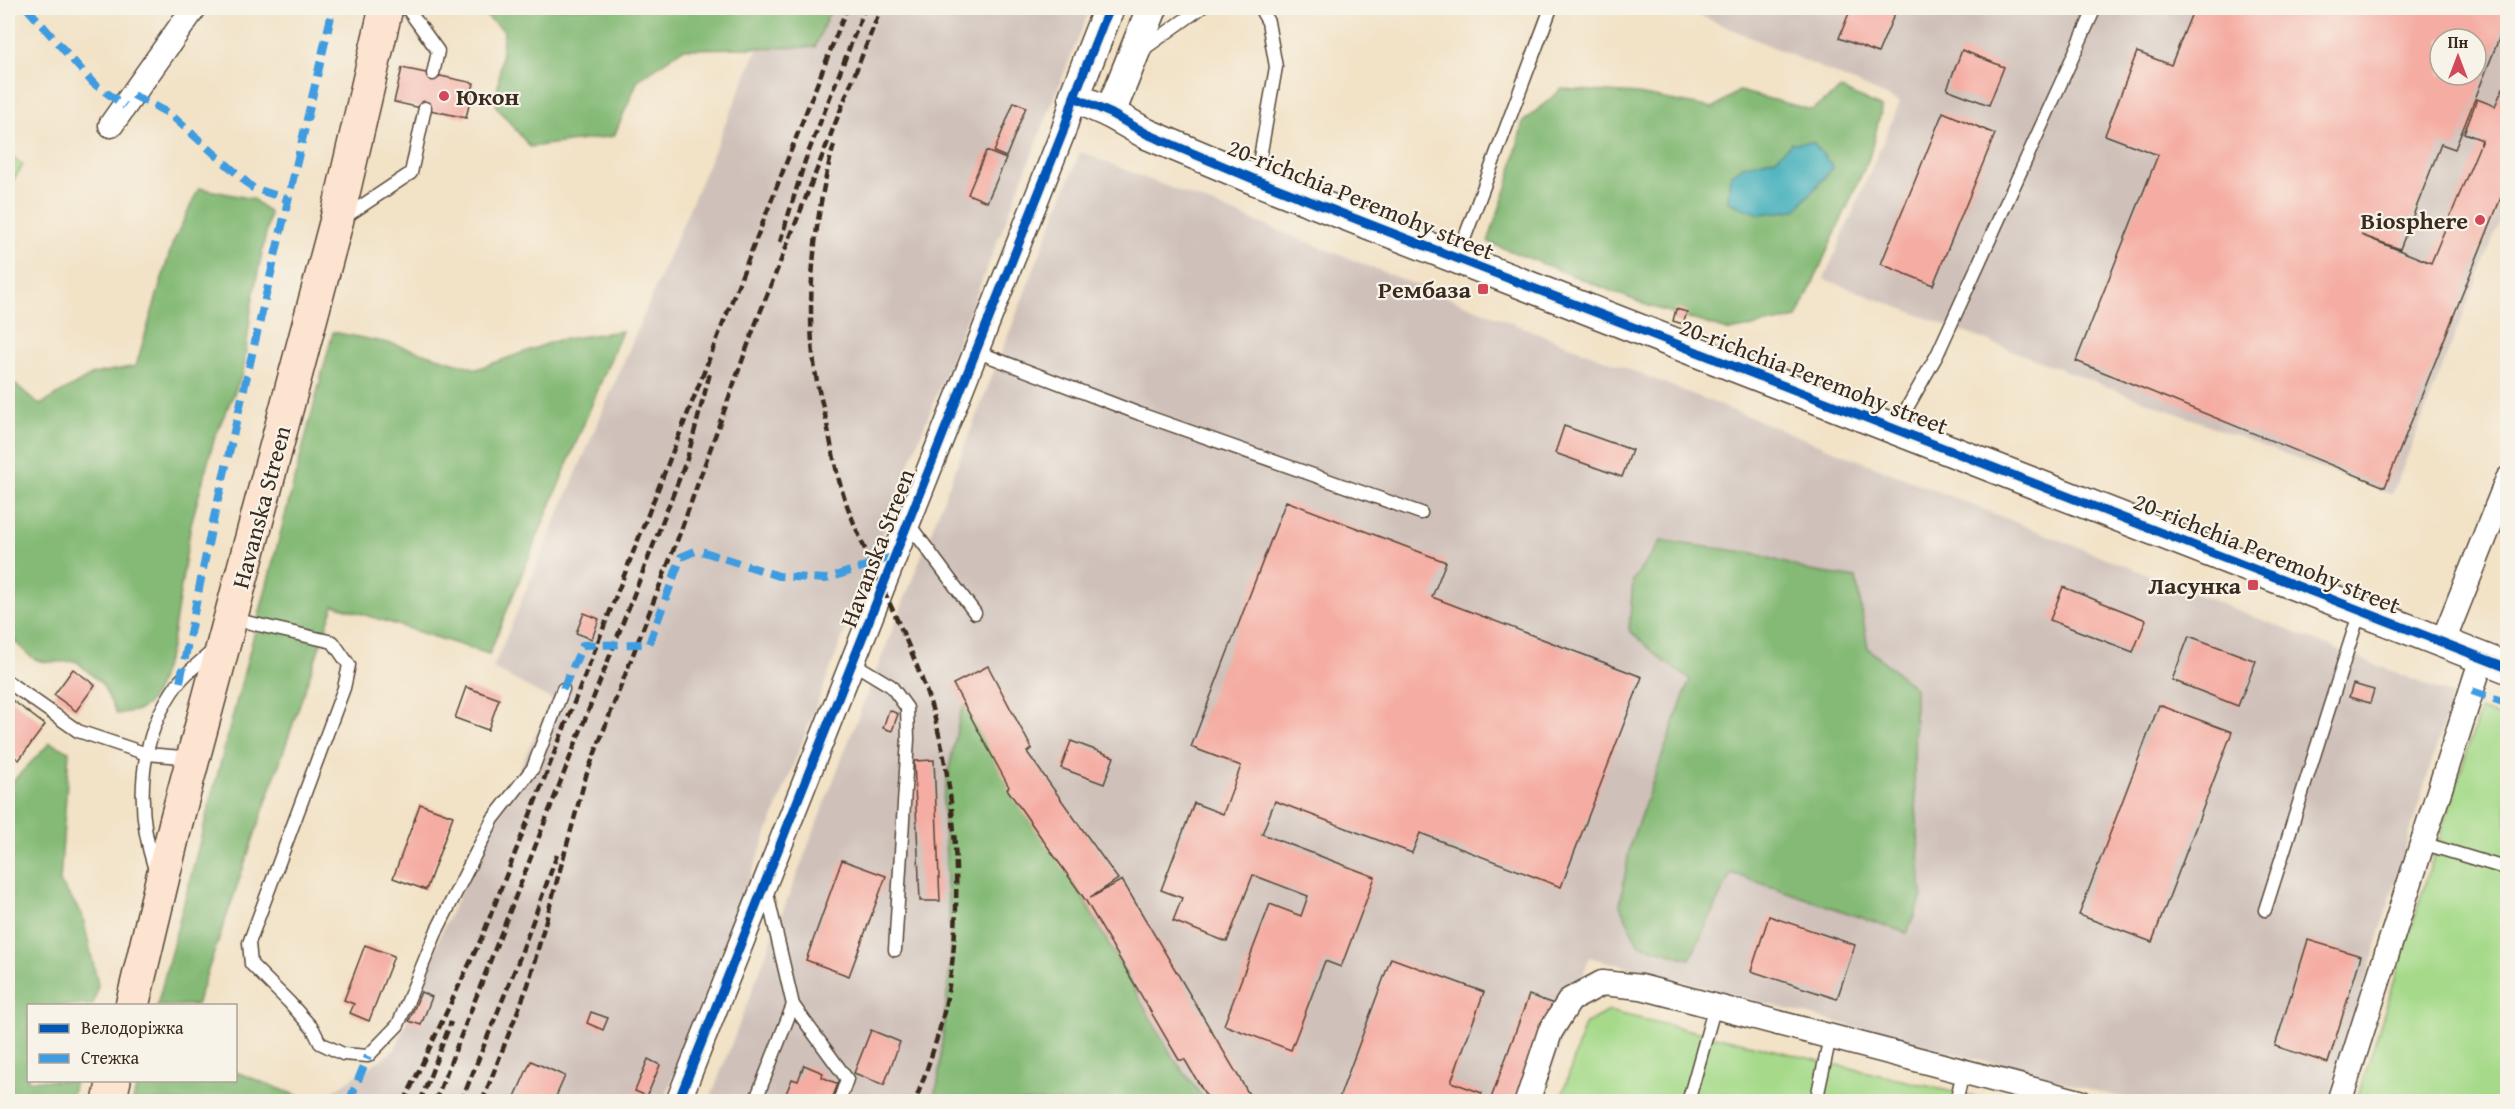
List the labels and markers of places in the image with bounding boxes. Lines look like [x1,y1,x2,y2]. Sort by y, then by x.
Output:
place label: Юкон [456,79,520,114]
marker: Юкон [437,89,451,103]
place label: Biosphere [2361,203,2468,238]
marker: Biosphere [2473,213,2487,227]
place label: Рембаза [1378,272,1472,307]
marker: Рембаза [1476,282,1490,296]
place label: Ласунка [2148,568,2242,603]
marker: Ласунка [2246,578,2260,592]

